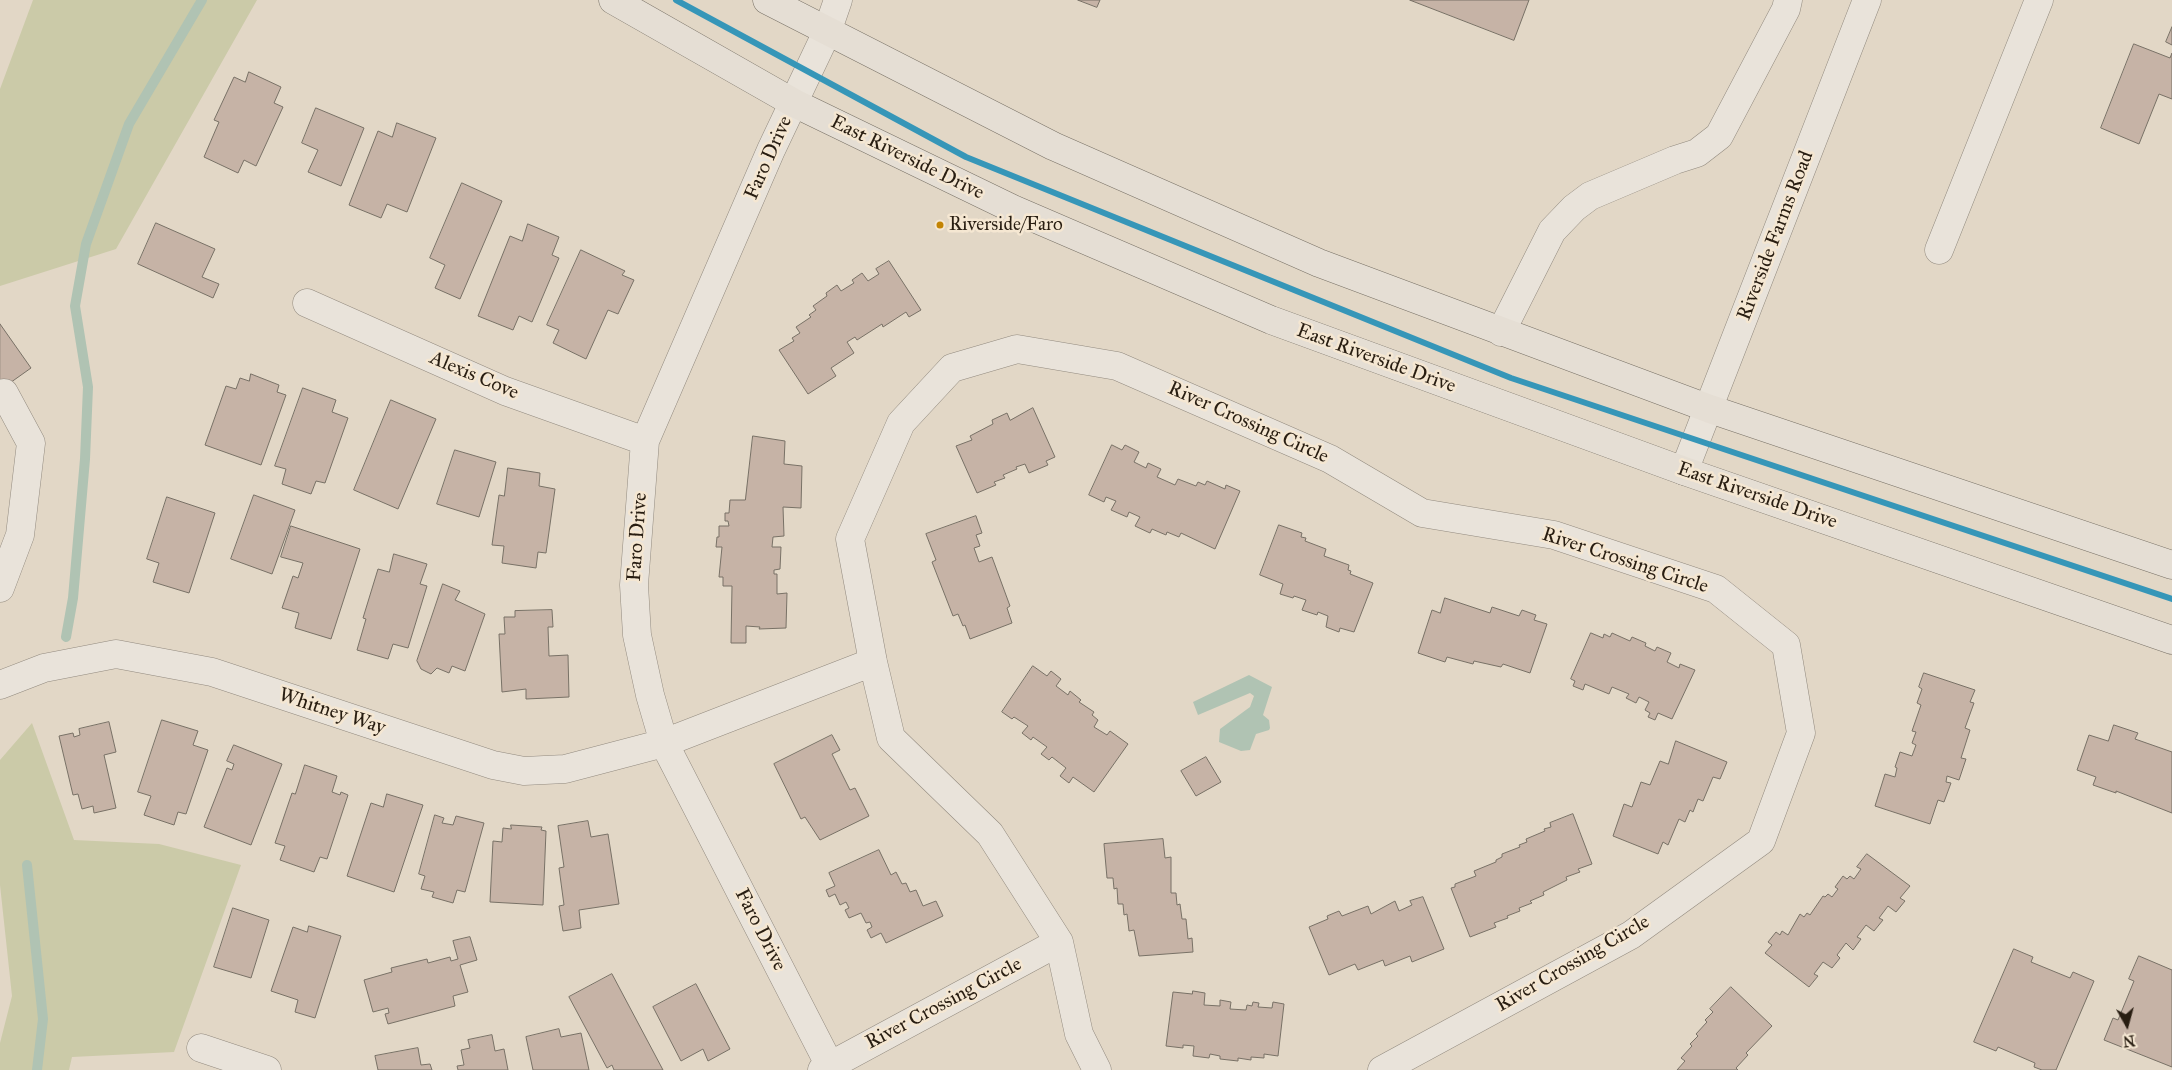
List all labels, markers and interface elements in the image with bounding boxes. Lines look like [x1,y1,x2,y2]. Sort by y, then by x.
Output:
street label: East Riverside Drive [826,110,988,206]
street label: Faro Drive [740,112,798,204]
street label: Riverside Farms Road [1733,148,1819,324]
place label: Riverside/Faro [949,214,1063,236]
marker: Riverside/Faro [935,220,945,230]
street label: East Riverside Drive [1293,319,1459,399]
street label: Alexis Cove [426,346,522,406]
street label: River Crossing Circle [1164,377,1332,469]
street label: East Riverside Drive [1674,457,1840,535]
street label: Faro Drive [623,492,653,582]
street label: River Crossing Circle [1539,523,1711,599]
street label: Whitney Way [275,683,389,741]
street label: Faro Drive [729,885,791,975]
street label: River Crossing Circle [1492,910,1654,1018]
street label: River Crossing Circle [862,953,1026,1055]
north arrow [2102,1000,2152,1050]
text: N [2122,1031,2136,1050]

